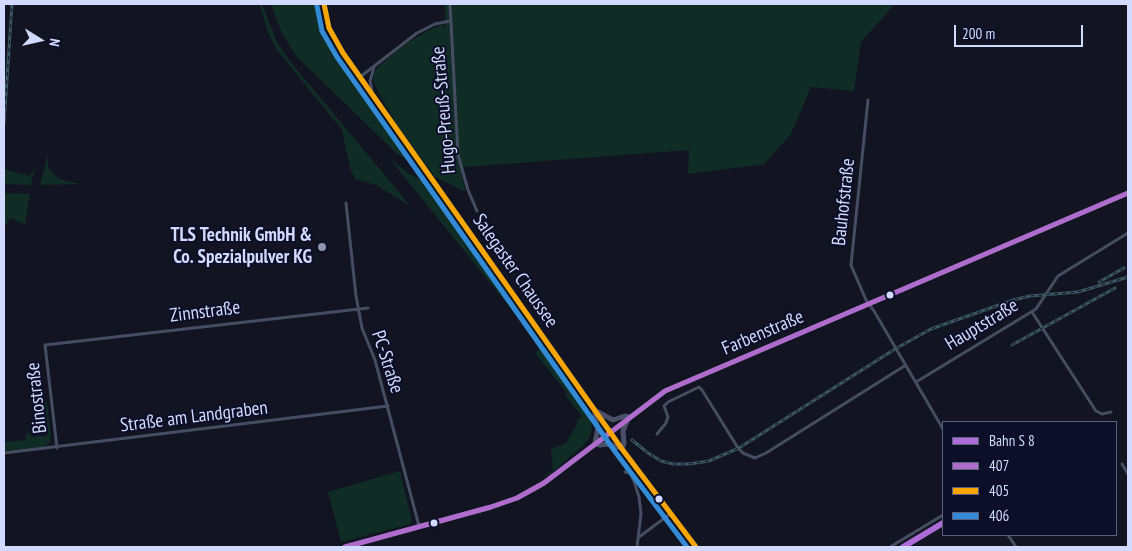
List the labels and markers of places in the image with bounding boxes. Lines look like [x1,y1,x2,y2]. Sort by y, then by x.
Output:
place label: TLS Technik GmbH & Co. Spezialpulver KG [171,225,312,269]
marker: TLS Technik GmbH & Co. Spezialpulver KG [316,241,328,253]
unlabelled marker [885,290,895,300]
unlabelled marker [654,494,664,504]
unlabelled marker [429,518,439,528]

